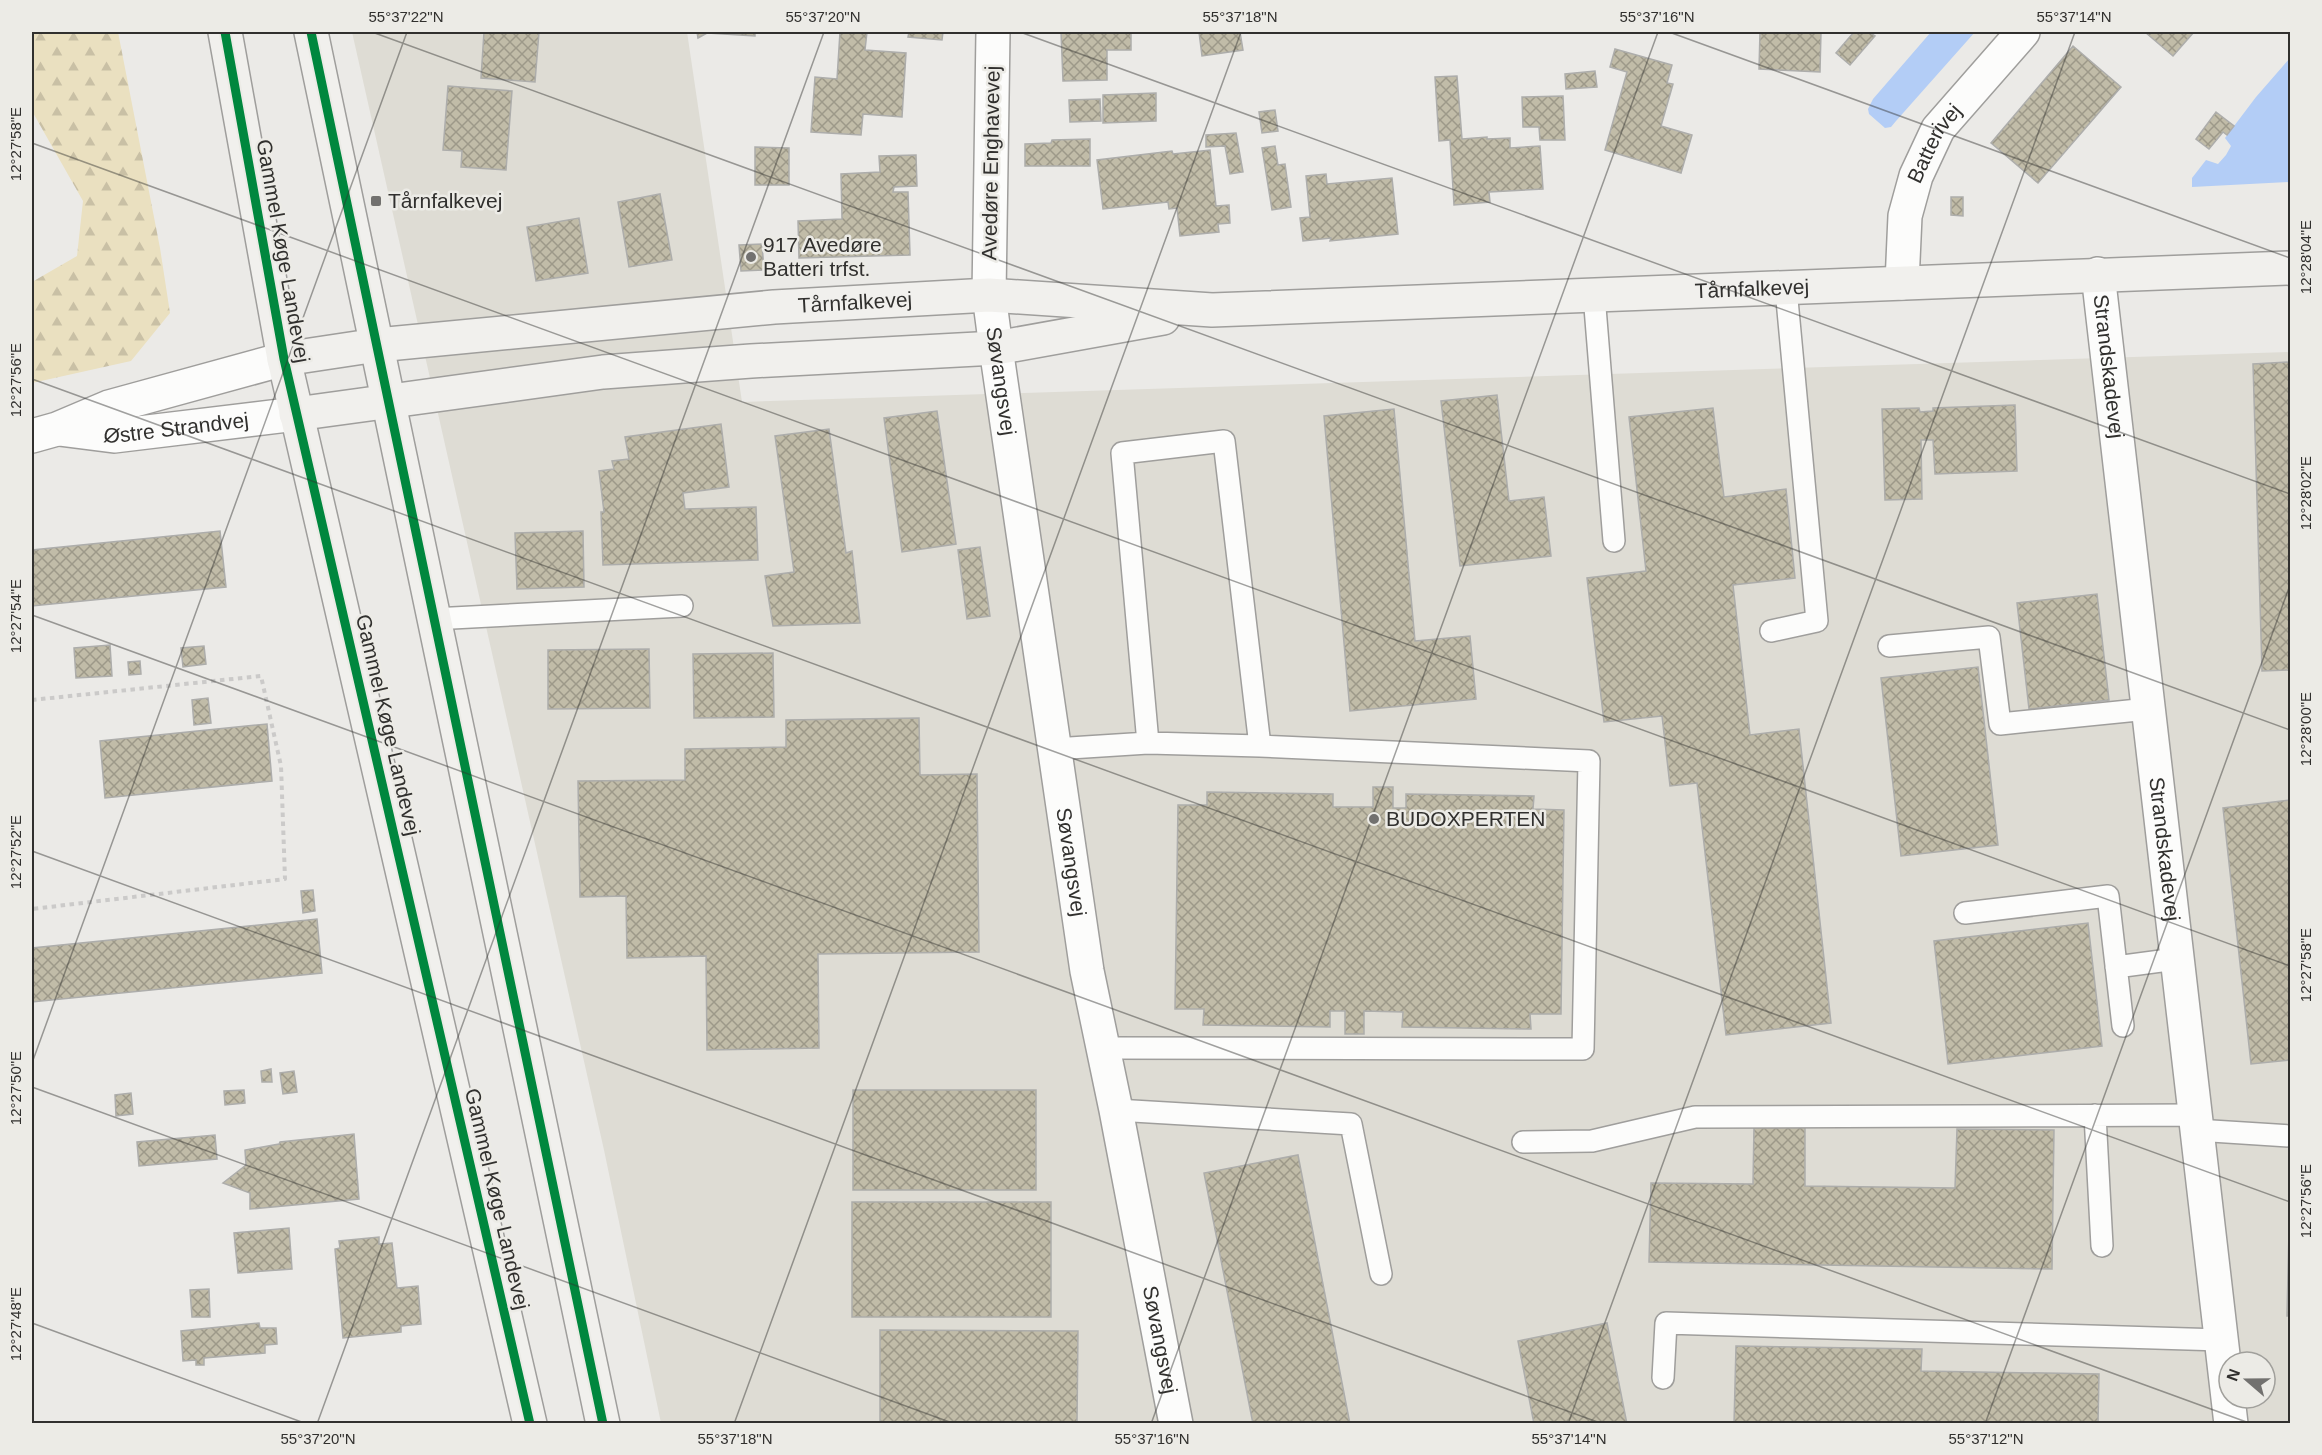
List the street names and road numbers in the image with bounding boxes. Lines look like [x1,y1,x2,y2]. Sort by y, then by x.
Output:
street label: Avedøre Enghavevej [977,66,1004,260]
street label: Batterivej [1902,99,1966,186]
street label: Gammel Køge Landevej [253,137,314,364]
street label: Tårnfalkevej [1694,275,1810,302]
street label: Tårnfalkevej [797,287,913,317]
street label: Strandskadevej [2089,293,2129,440]
street label: Søvangsvej [982,325,1021,437]
street label: Østre Strandvej [102,408,250,448]
street label: Gammel Køge Landevej [352,612,425,838]
street label: Strandskadevej [2145,776,2185,922]
street label: Søvangsvej [1052,806,1091,918]
street label: Gammel Køge Landevej [461,1086,534,1312]
street label: Søvangsvej [1139,1284,1182,1396]

